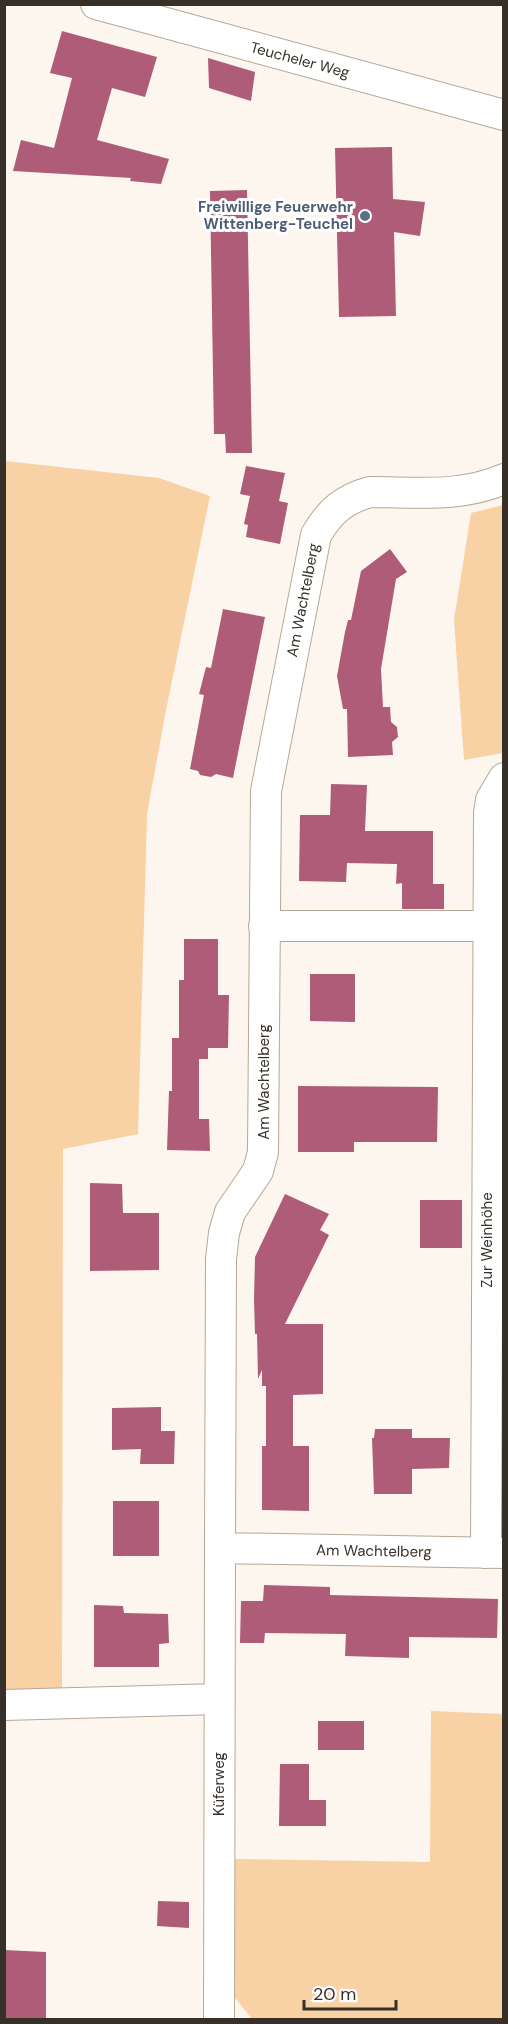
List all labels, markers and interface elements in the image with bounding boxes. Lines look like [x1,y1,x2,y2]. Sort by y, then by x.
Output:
street label: Teucheler Weg [248,37,352,83]
place label: Freiwillige Feuerwehr Wittenberg-Teuchel [198,197,353,234]
marker: Freiwillige Feuerwehr Wittenberg-Teuchel [358,209,372,223]
street label: Am Wachtelberg [282,541,324,659]
street label: Am Wachtelberg [254,1024,274,1140]
street label: Zur Weinhöhe [477,1192,497,1288]
street label: Am Wachtelberg [316,1540,432,1562]
street label: Küferweg [209,1752,229,1816]
scale bar [304,1973,396,2011]
text: 20 m [313,1982,356,2006]

